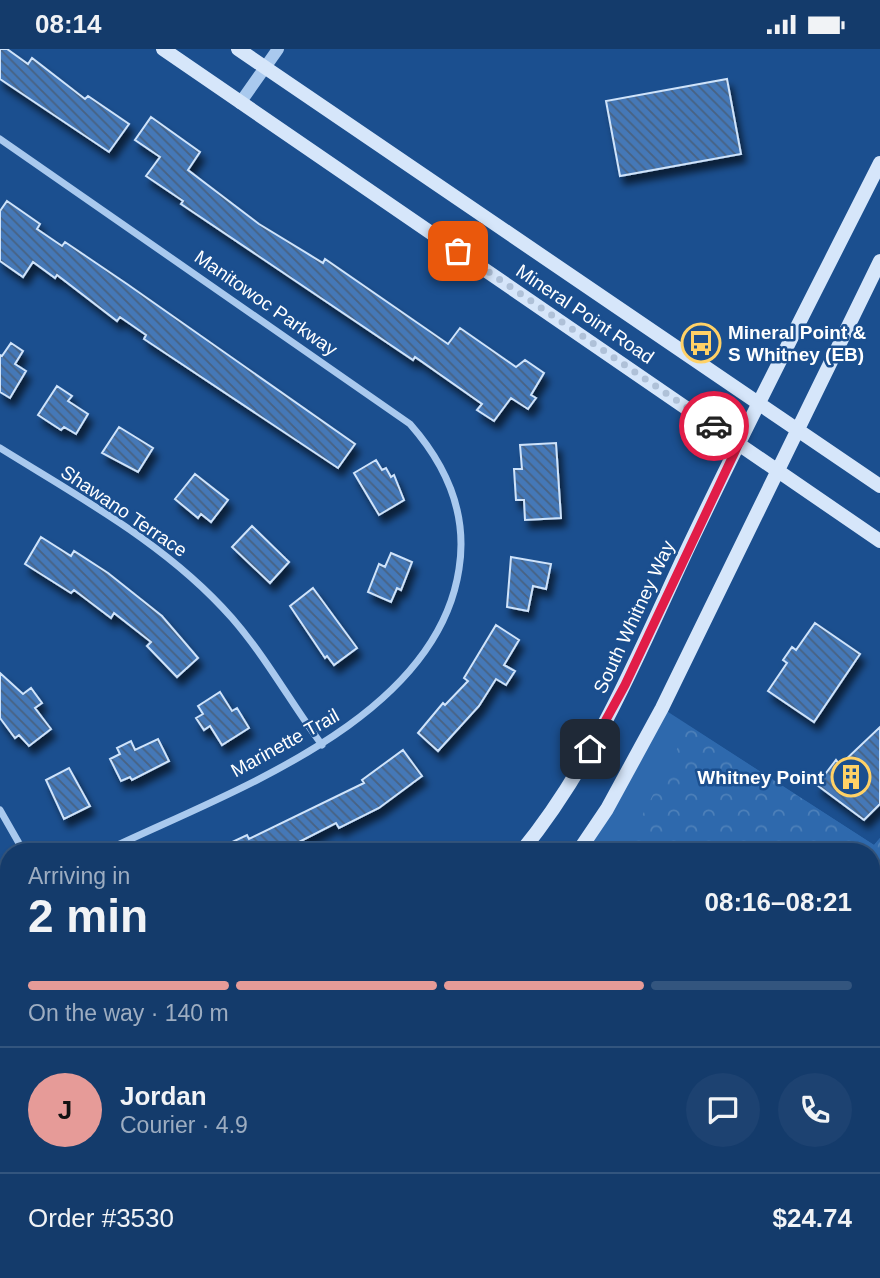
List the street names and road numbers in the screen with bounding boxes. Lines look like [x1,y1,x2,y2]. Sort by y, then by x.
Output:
street label: Manitowoc Parkway [191,246,342,360]
street label: Mineral Point Road [512,260,658,368]
street label: Shawano Terrace [57,461,191,561]
street label: South Whitney Way [589,537,679,697]
street label: Marinette Trail [227,705,343,781]

